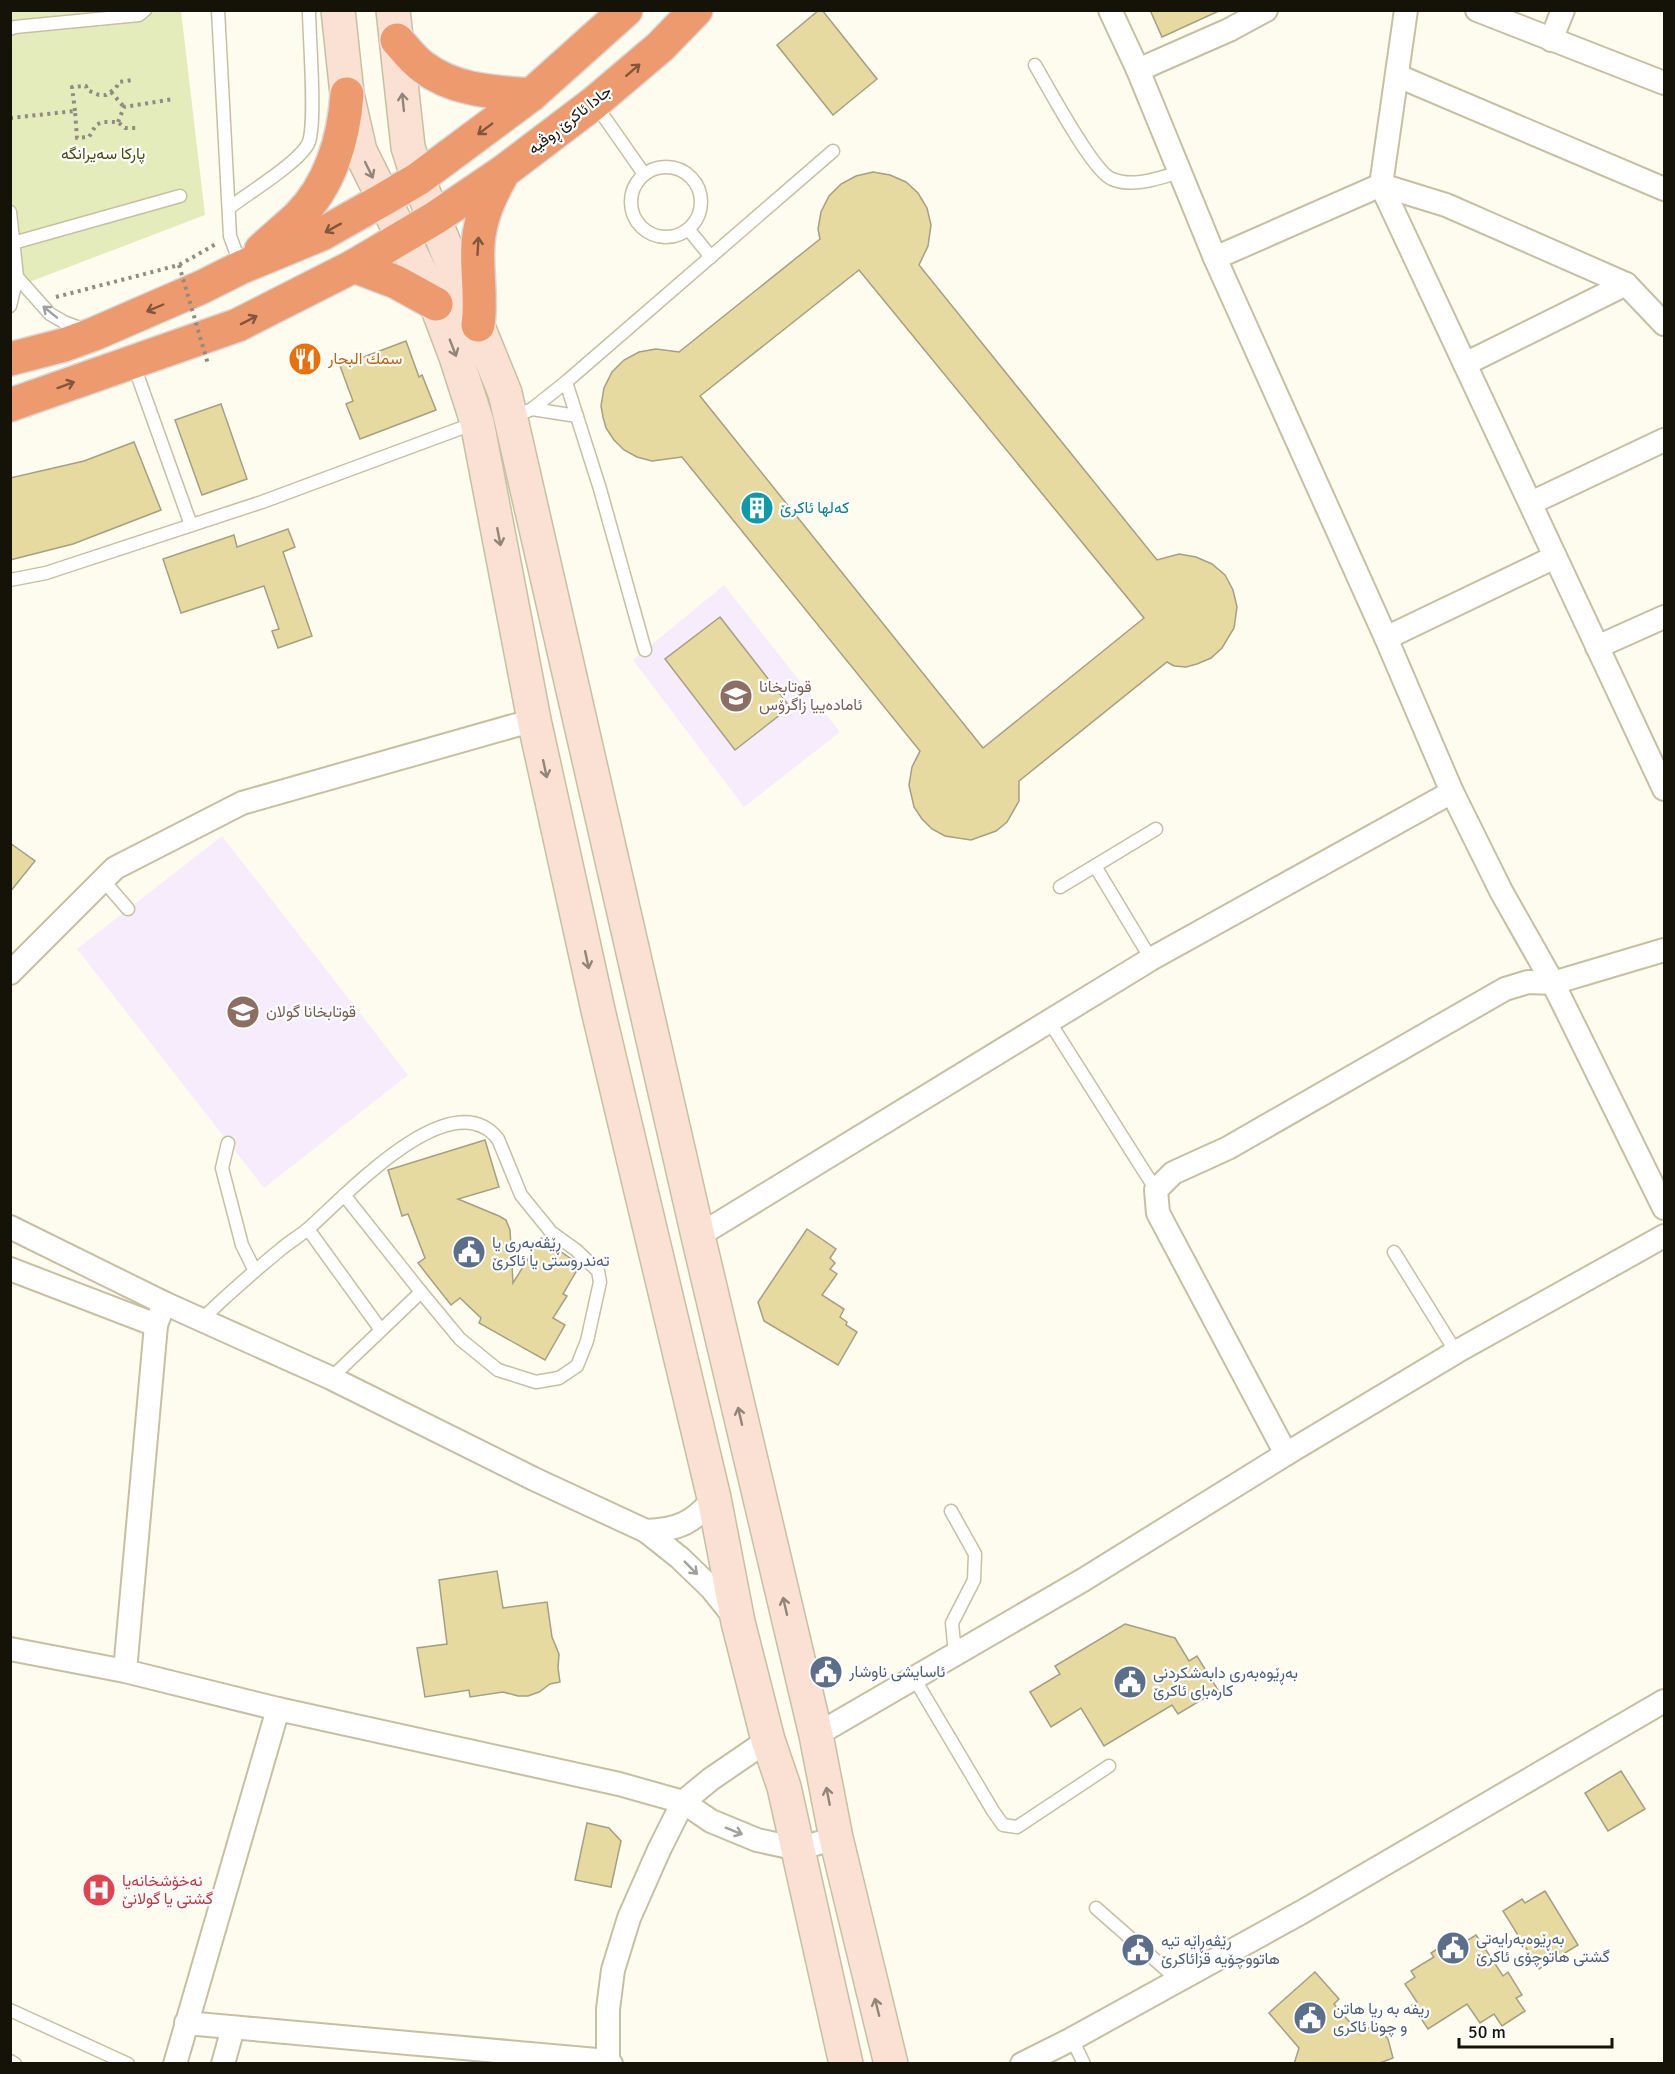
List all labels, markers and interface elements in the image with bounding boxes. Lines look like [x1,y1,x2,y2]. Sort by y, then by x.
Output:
one-way arrow [625,63,640,77]
street label: جادا ئاکرێ ڕوڤیە [524,81,617,160]
one-way arrow [397,92,408,112]
one-way arrow [477,123,493,136]
park label: پارکا سەیرانگه [61,144,145,165]
one-way arrow [364,160,376,178]
one-way arrow [325,222,342,234]
one-way arrow [473,236,484,256]
one-way arrow [146,303,164,314]
one-way arrow [42,306,58,319]
one-way arrow [240,313,258,325]
one-way arrow [448,338,459,356]
restaurant icon: سمك البحار [287,341,323,377]
place label: سمك البحار [327,349,402,369]
one-way arrow [56,379,74,390]
building icon: کەلها ئاکرێ [739,490,775,526]
place label: کەلها ئاکرێ [780,498,849,518]
one-way arrow [494,526,505,546]
place label: قوتابخانا ئامادەییا زاگرۆس [759,677,862,715]
school or university icon: قوتابخانا ئامادەییا زاگرۆس [718,678,754,714]
one-way arrow [540,759,551,778]
one-way arrow [582,949,593,969]
school or university icon: قوتابخانا گولان [225,994,261,1030]
place label: قوتابخانا گولان [266,1002,356,1022]
place label: ڕێڤەبەری یا تەندروستی یا ئاکرێ [492,1233,610,1271]
public building icon: ڕێڤەبەری یا تەندروستی یا ئاکرێ [451,1234,487,1270]
one-way arrow [734,1407,746,1426]
one-way arrow [683,1561,698,1576]
one-way arrow [779,1597,791,1616]
public building icon: ئاسايشى ناوشار [808,1654,844,1690]
place label: ئاسايشى ناوشار [848,1662,946,1682]
place label: بەڕێوەبەری دابەشکردنی کارەبای ئاکرێ [1153,1663,1298,1701]
public building icon: بەڕێوەبەری دابەشکردنی کارەبای ئاکرێ [1112,1664,1148,1700]
one-way arrow [822,1787,833,1807]
one-way arrow [724,1826,743,1837]
place label: نەخۆشخانەیا گشتی یا گولانێ [122,1871,213,1909]
hospital icon: نەخۆشخانەیا گشتی یا گولانێ [81,1872,117,1908]
place label: بەڕێوەبەرایەتی گشتی هاتوچۆی ئاکرێ [1476,1929,1610,1968]
public building icon: بەڕێوەبەرایەتی گشتی هاتوچۆی ئاکرێ [1435,1930,1471,1966]
place label: رێڤەڕاێە تیە هاتووچۆیە قزائاکرێ [1161,1931,1280,1970]
public building icon: رێڤەڕاێە تیە هاتووچۆیە قزائاکرێ [1120,1932,1156,1968]
one-way arrow [871,1997,883,2016]
place label: ريفه به ريا هاتن و چونا ئاكرى [1333,1999,1430,2038]
public building icon: ريفه به ريا هاتن و چونا ئاكرى [1292,2000,1328,2036]
scale bar [1459,2011,1612,2049]
text: 50 m [1468,2021,1506,2043]

